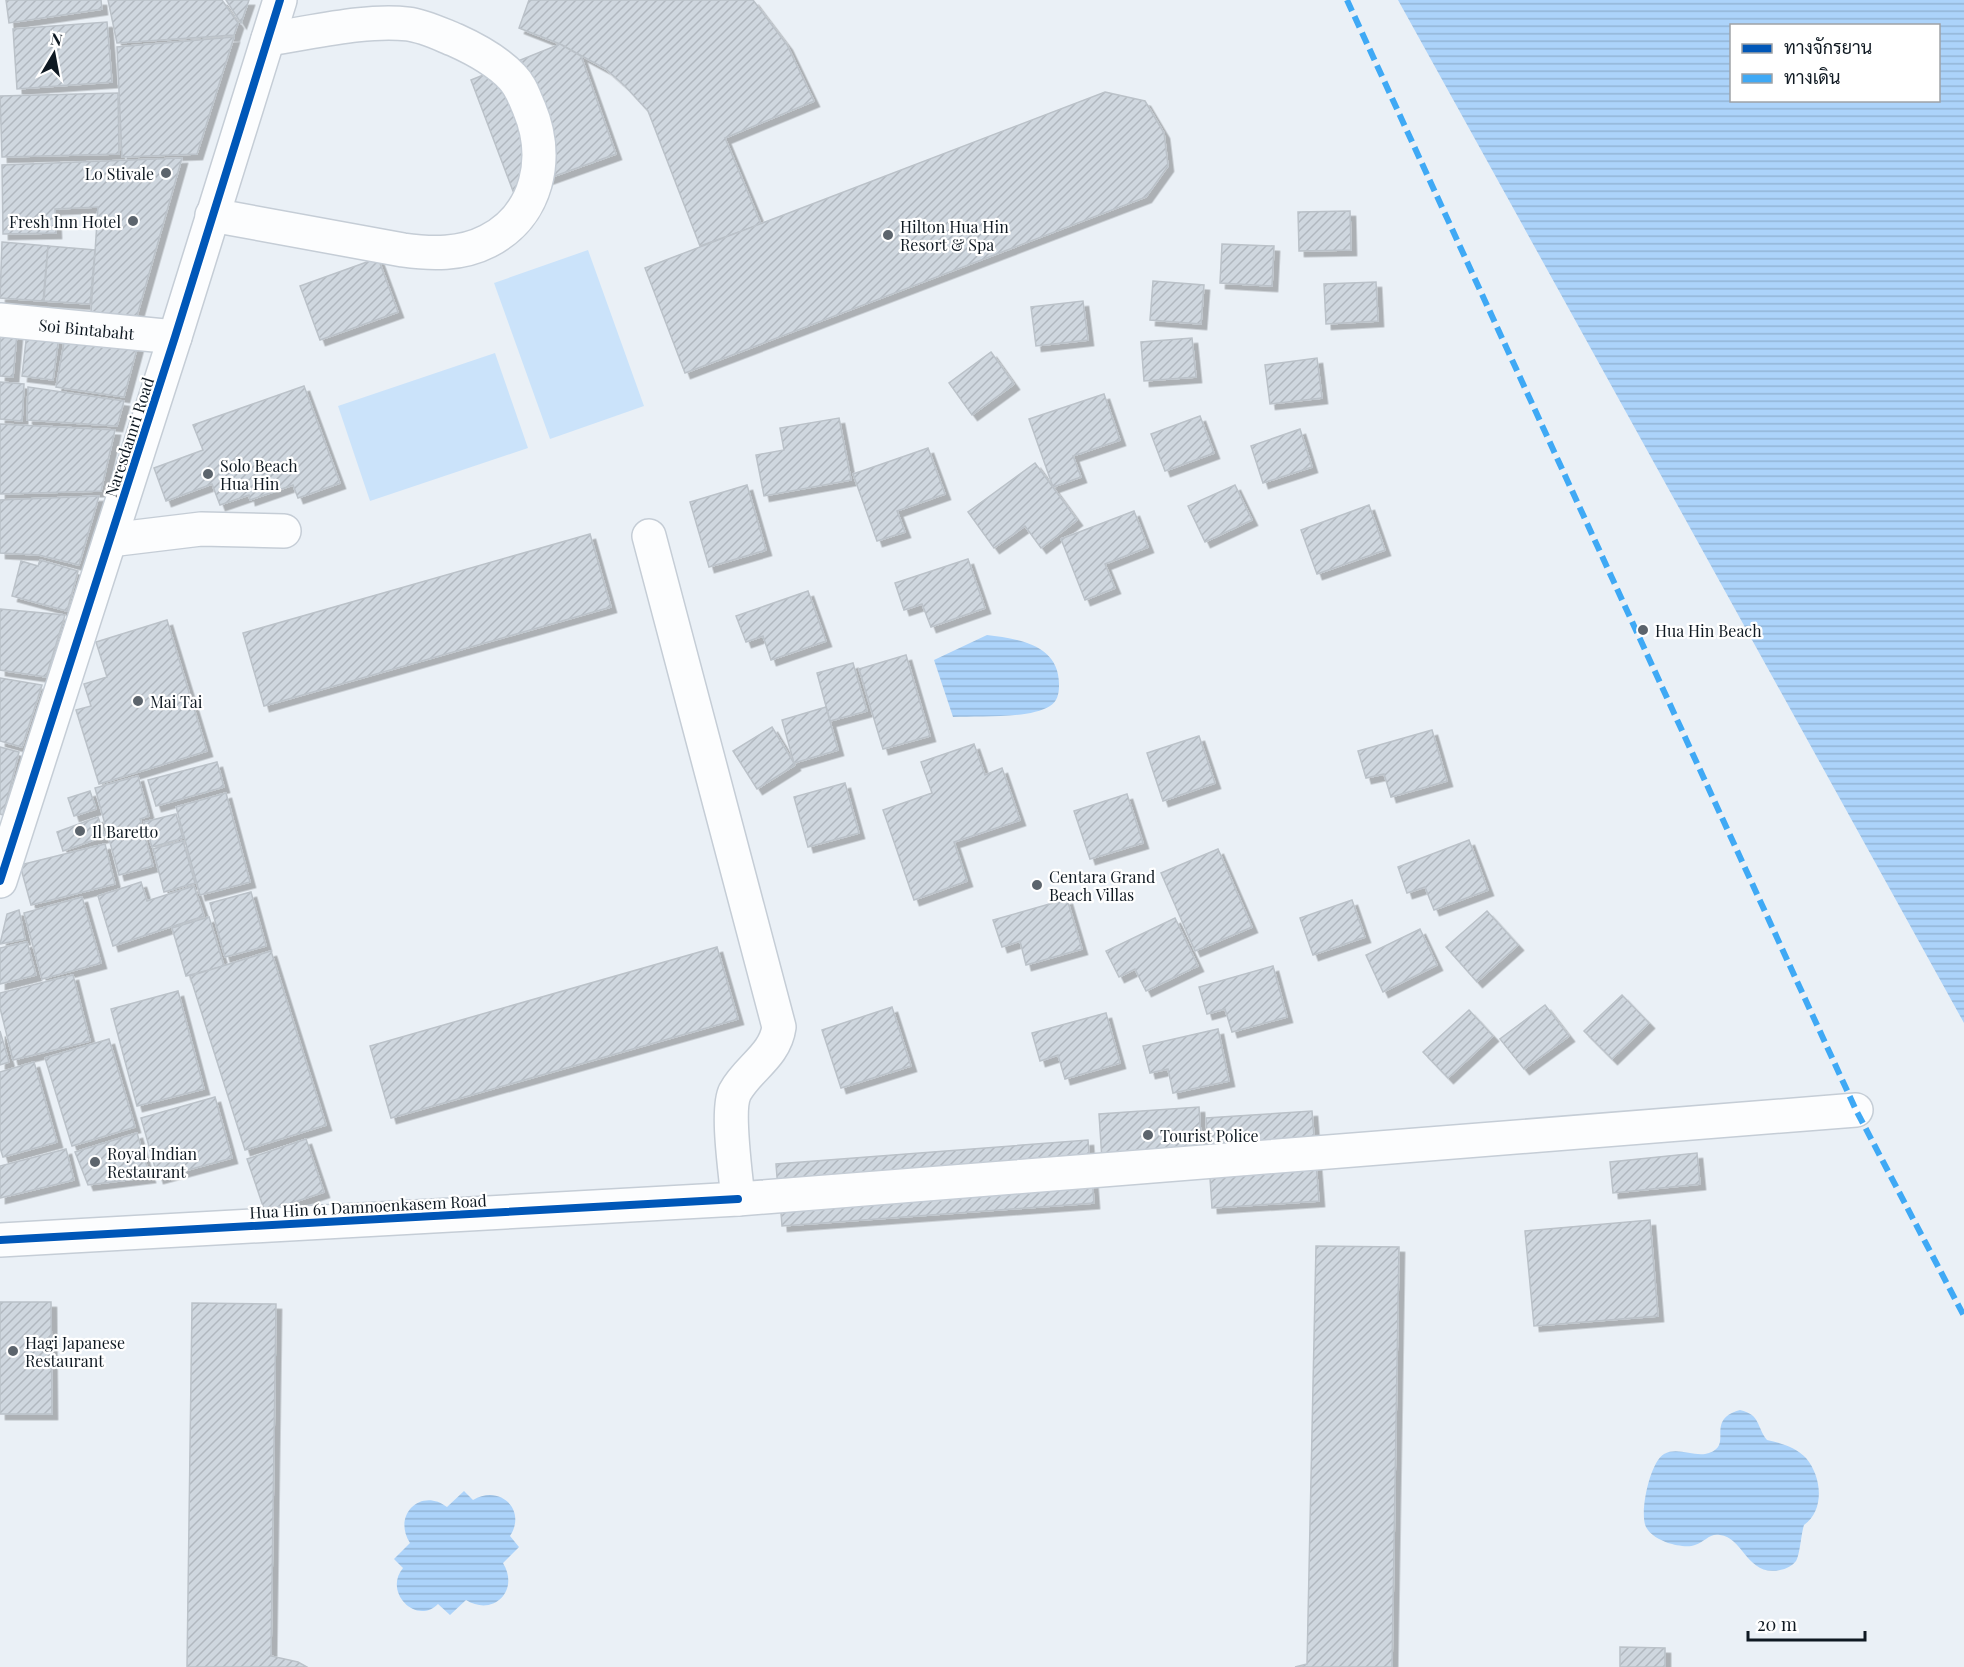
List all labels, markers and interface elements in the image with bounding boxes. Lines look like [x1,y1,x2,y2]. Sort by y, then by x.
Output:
north arrow [24,24,84,84]
legend [1730,24,1940,102]
text: N [49,27,65,50]
text: ทางจักรยาน [1784,35,1872,59]
text: ทางเดิน [1784,65,1840,89]
place label: Lo Stivale [85,163,154,184]
marker: Lo Stivale [159,166,173,180]
place label: Fresh Inn Hotel [9,211,121,232]
marker: Fresh Inn Hotel [126,214,140,228]
place label: Hilton Hua Hin Resort & Spa [900,216,1009,255]
marker: Hilton Hua Hin Resort & Spa [881,228,895,242]
street label: Soi Bintabaht [38,313,136,344]
street label: Naresdamri Road [100,374,158,500]
place label: Solo Beach Hua Hin [220,455,298,494]
marker: Solo Beach Hua Hin [201,467,215,481]
place label: Hua Hin Beach [1655,620,1762,641]
marker: Hua Hin Beach [1636,623,1650,637]
place label: Mai Tai [150,691,203,712]
marker: Mai Tai [131,694,145,708]
place label: Il Baretto [92,821,159,842]
marker: Il Baretto [73,824,87,838]
place label: Centara Grand Beach Villas [1049,866,1155,905]
marker: Centara Grand Beach Villas [1030,878,1044,892]
place label: Tourist Police [1160,1125,1259,1146]
marker: Tourist Police [1141,1128,1155,1142]
place label: Royal Indian Restaurant [107,1143,197,1182]
marker: Royal Indian Restaurant [88,1155,102,1169]
street label: Hua Hin 61 Damnoenkasem Road [249,1189,487,1223]
place label: Hagi Japanese Restaurant [25,1332,125,1371]
marker: Hagi Japanese Restaurant [6,1344,20,1358]
scale bar [1748,1604,1865,1642]
text: 20 m [1757,1612,1797,1636]

